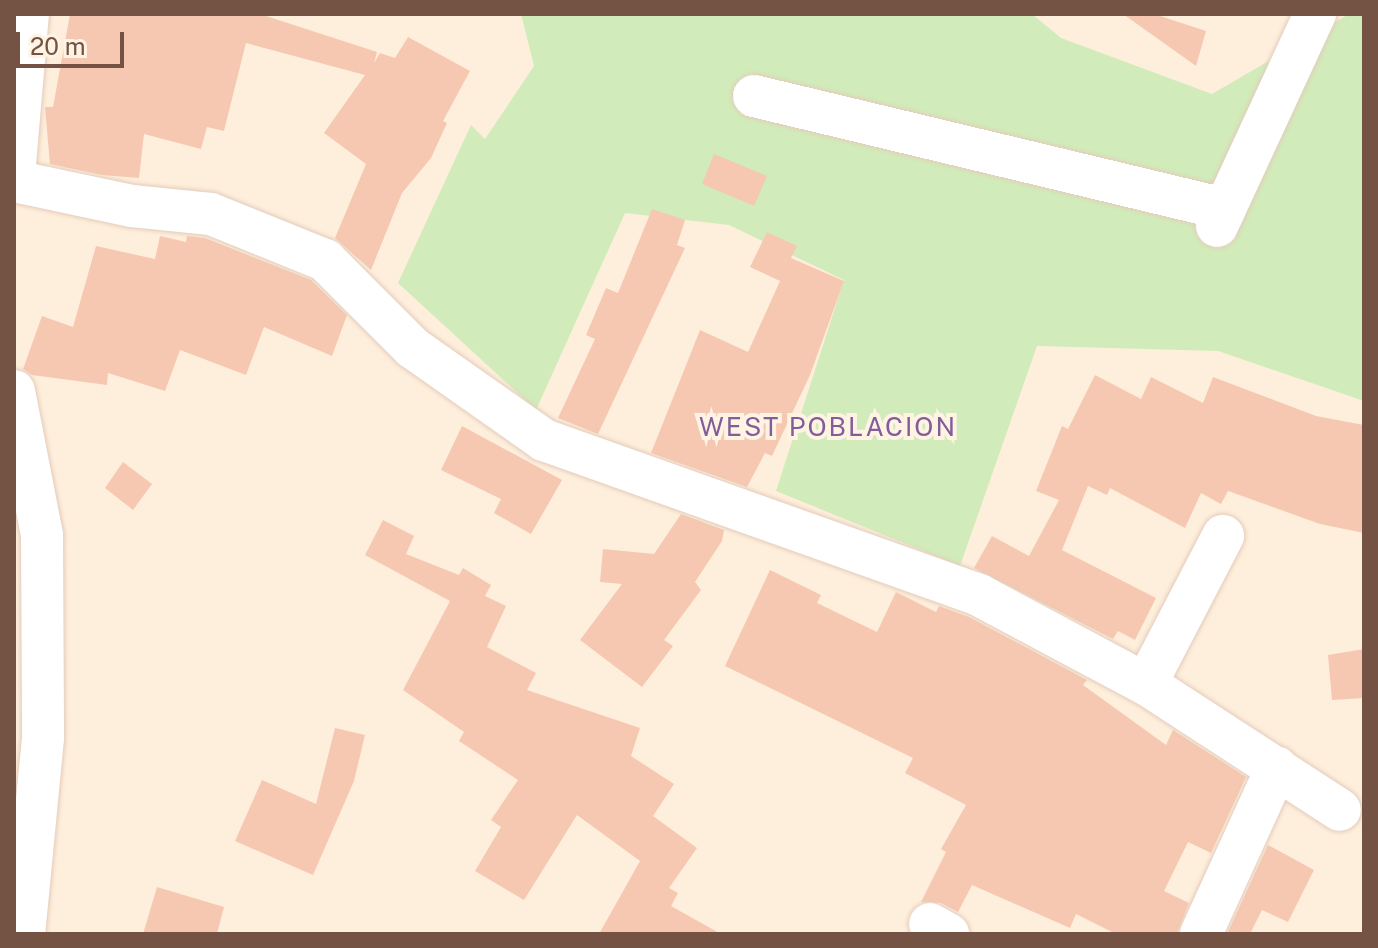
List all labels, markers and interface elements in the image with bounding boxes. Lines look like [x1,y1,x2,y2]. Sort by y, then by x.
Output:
scale bar [20,16,128,66]
text: 20 m [30,32,86,60]
district label: WEST POBLACION [699,411,957,443]

